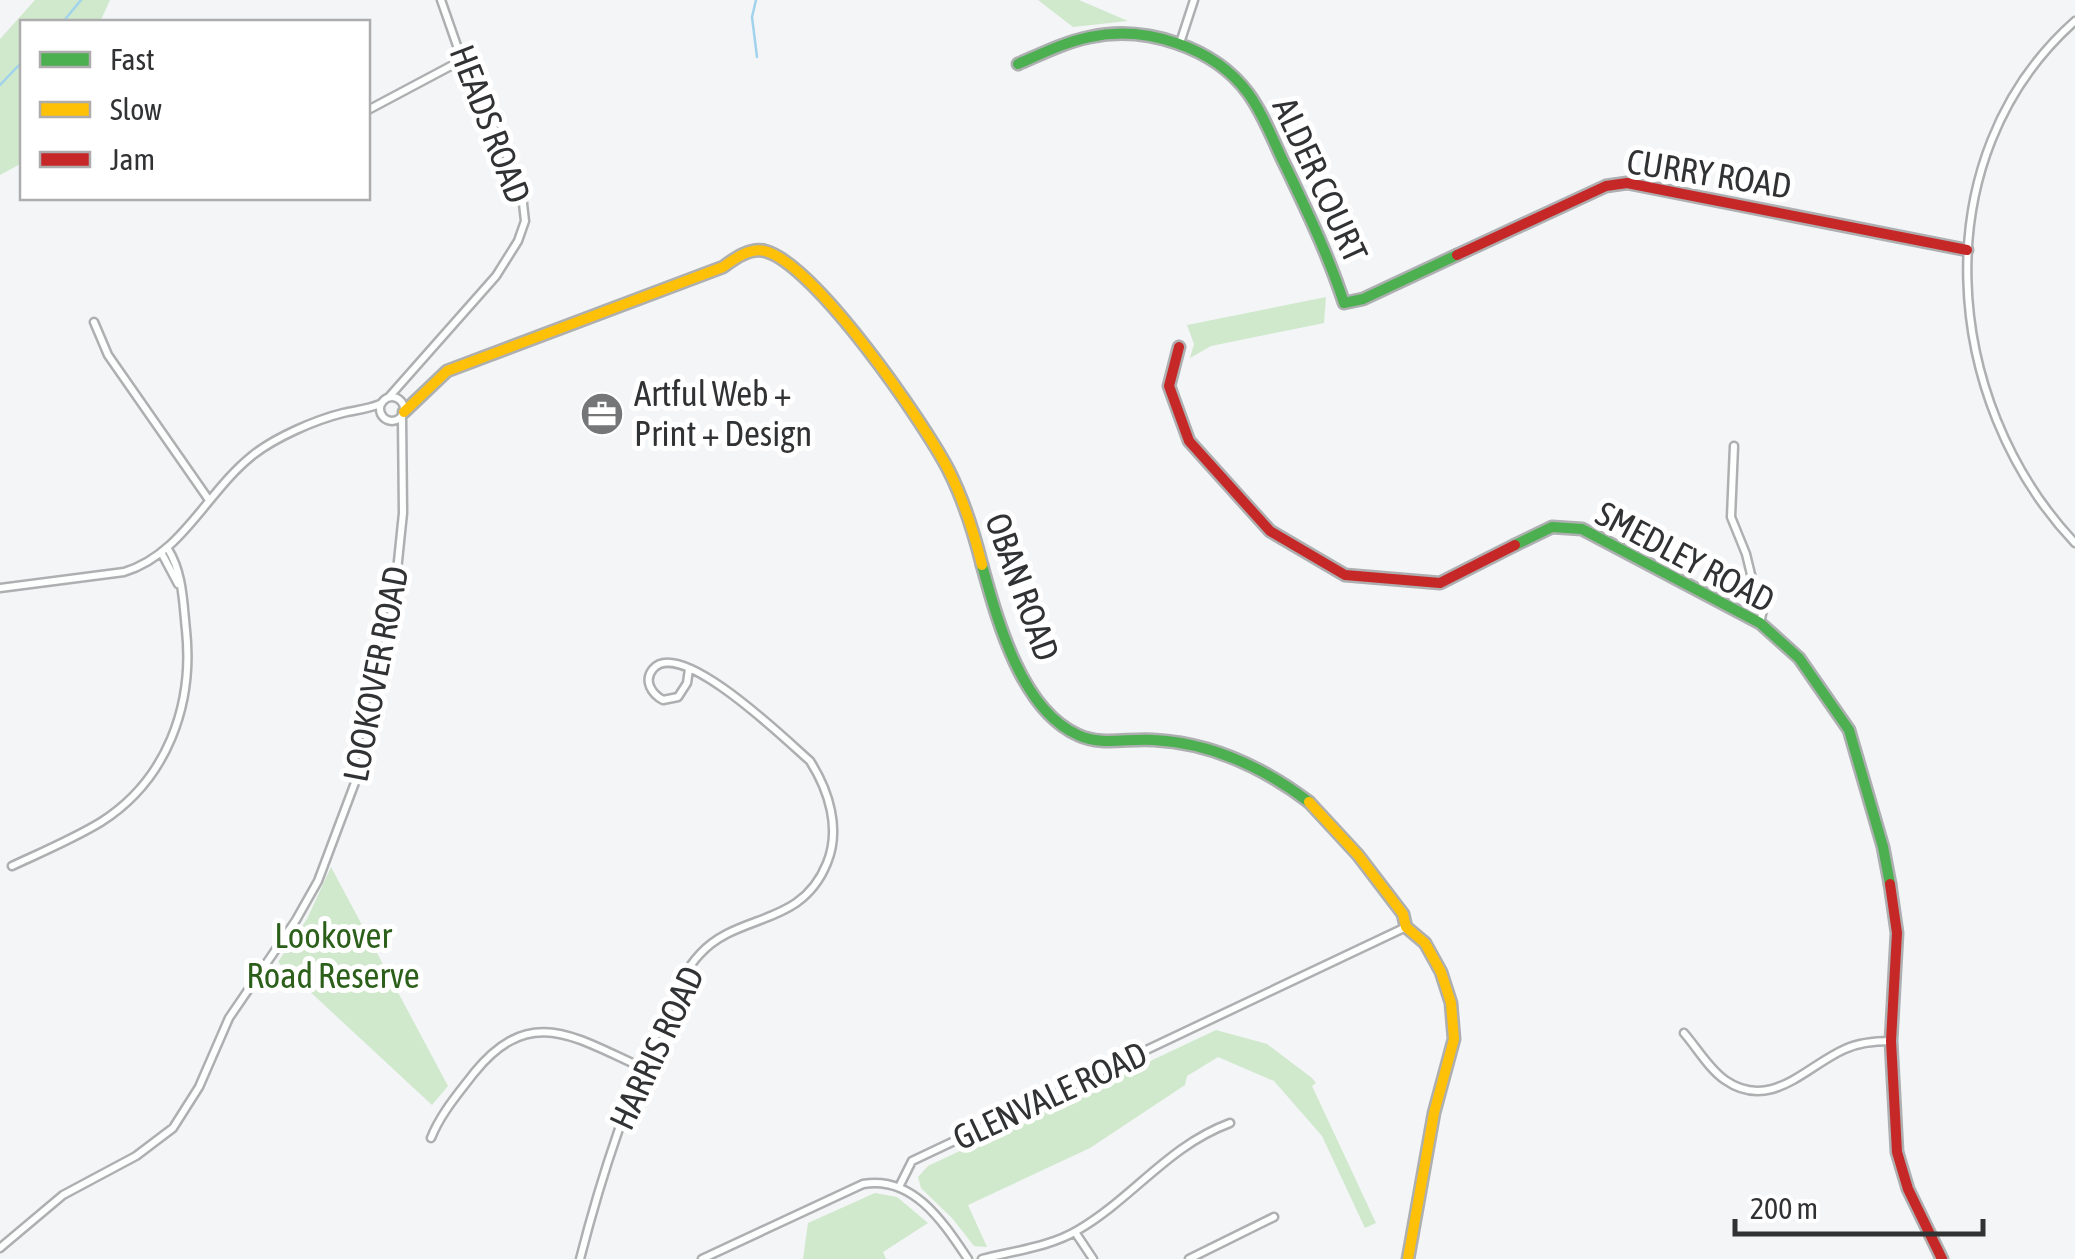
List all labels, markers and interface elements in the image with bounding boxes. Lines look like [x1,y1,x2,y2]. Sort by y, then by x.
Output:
legend [20,20,370,200]
street label: HEADS ROAD [443,39,539,208]
text: Fast [110,42,155,76]
street label: ALDER COURT [1265,91,1376,268]
text: Slow [110,92,162,126]
street label: CURRY ROAD [1624,140,1794,206]
text: Jam [110,142,155,176]
place label: Artful Web + Print + Design [634,373,812,453]
office icon: Artful Web + Print + Design [579,391,625,437]
street label: SMEDLEY ROAD [1590,492,1781,620]
street label: OBAN ROAD [978,507,1068,666]
street label: LOOKOVER ROAD [335,563,416,785]
park label: Lookover Road Reserve [246,915,420,995]
street label: HARRIS ROAD [601,960,711,1135]
street label: GLENVALE ROAD [946,1033,1153,1157]
scale bar [1735,1174,1982,1236]
text: 200 m [1750,1191,1818,1225]

